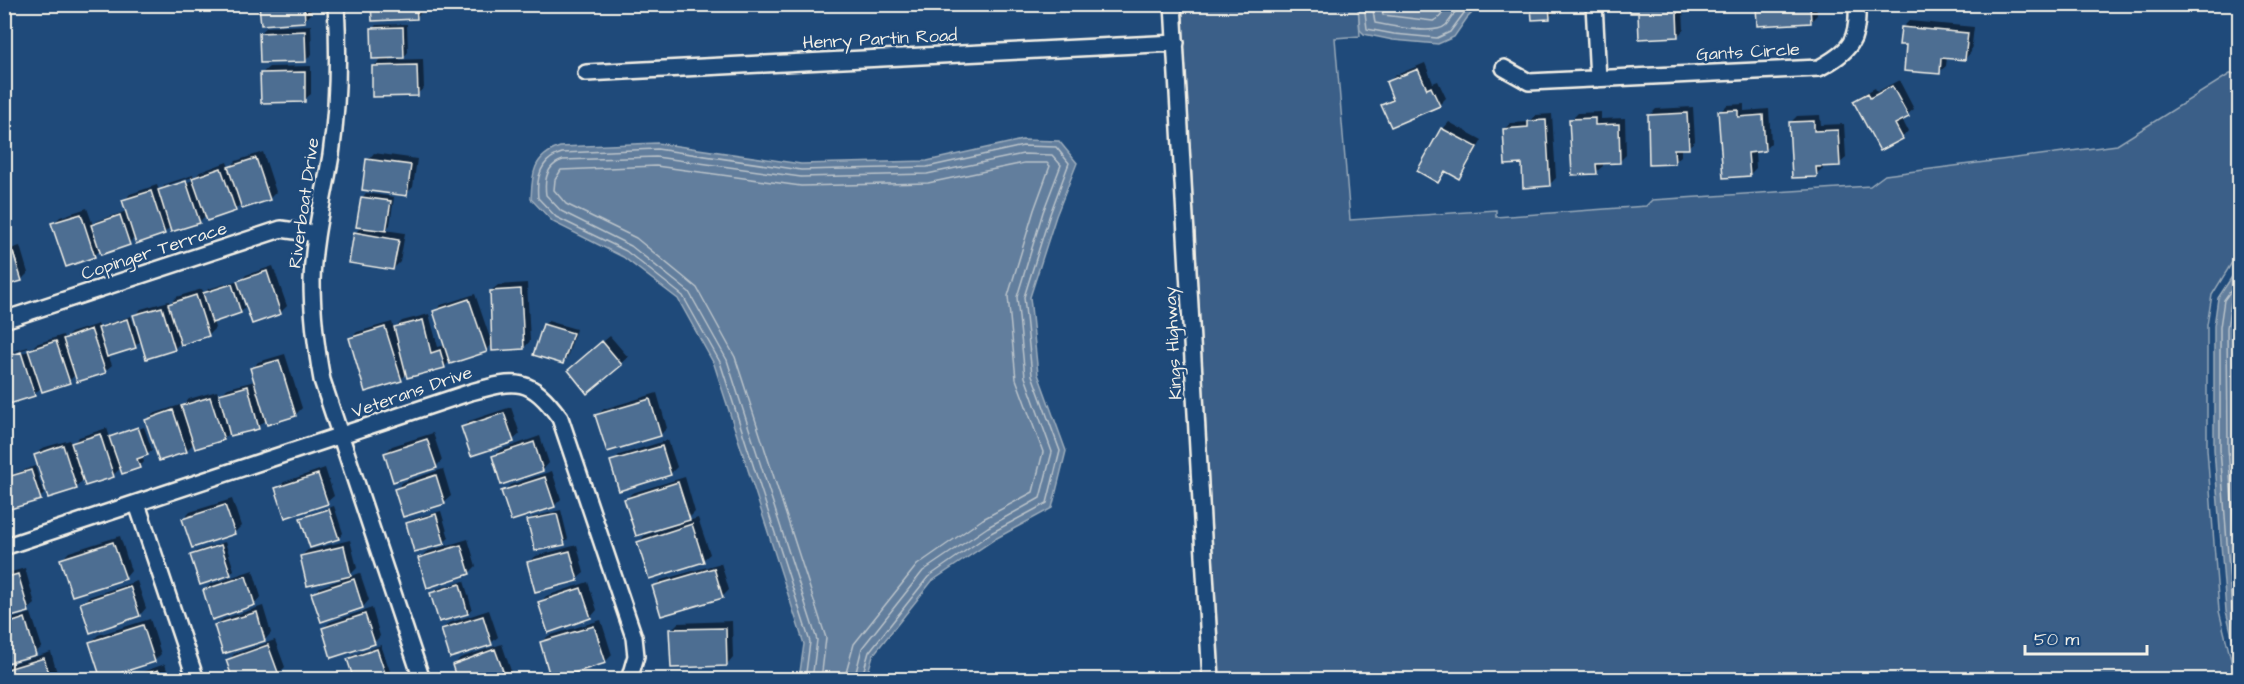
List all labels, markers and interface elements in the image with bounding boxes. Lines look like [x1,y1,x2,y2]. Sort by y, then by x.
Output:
street label: Henry Partin Road [802,22,958,57]
street label: Gants Circle [1696,37,1801,67]
street label: Riverboat Drive [282,136,326,270]
street label: Copinger Terrace [78,216,231,287]
street label: Kings Highway [1158,285,1189,400]
street label: Veterans Drive [348,360,476,424]
scale bar [2025,618,2146,656]
text: 50 m [2034,627,2079,652]

